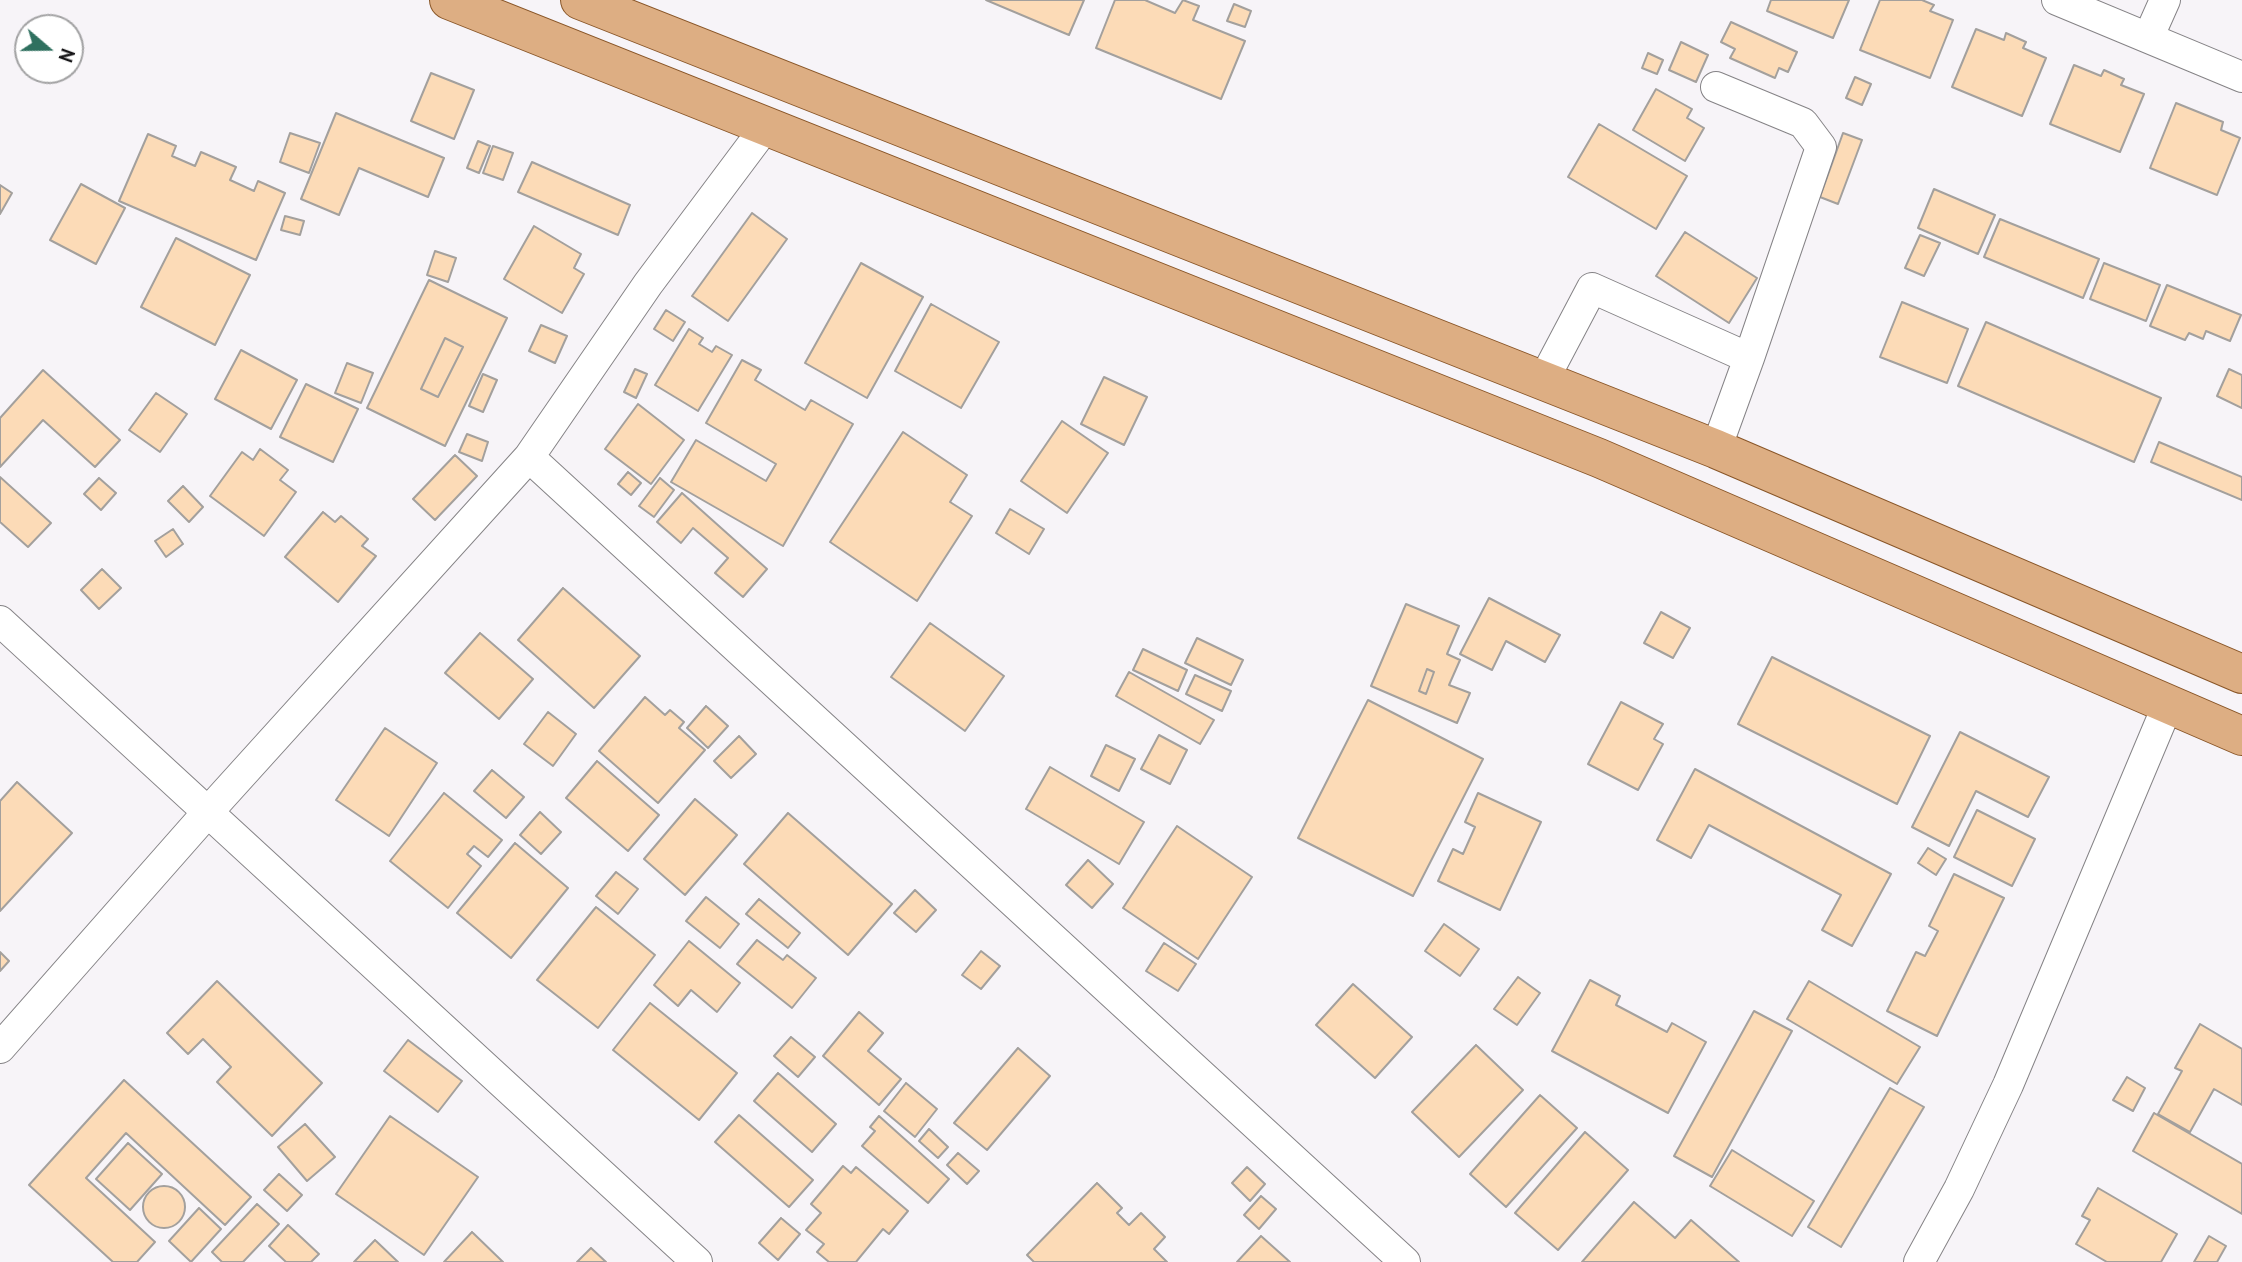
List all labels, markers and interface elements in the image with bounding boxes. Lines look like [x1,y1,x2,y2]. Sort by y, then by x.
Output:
north arrow [14,14,84,84]
text: N [53,46,80,65]

